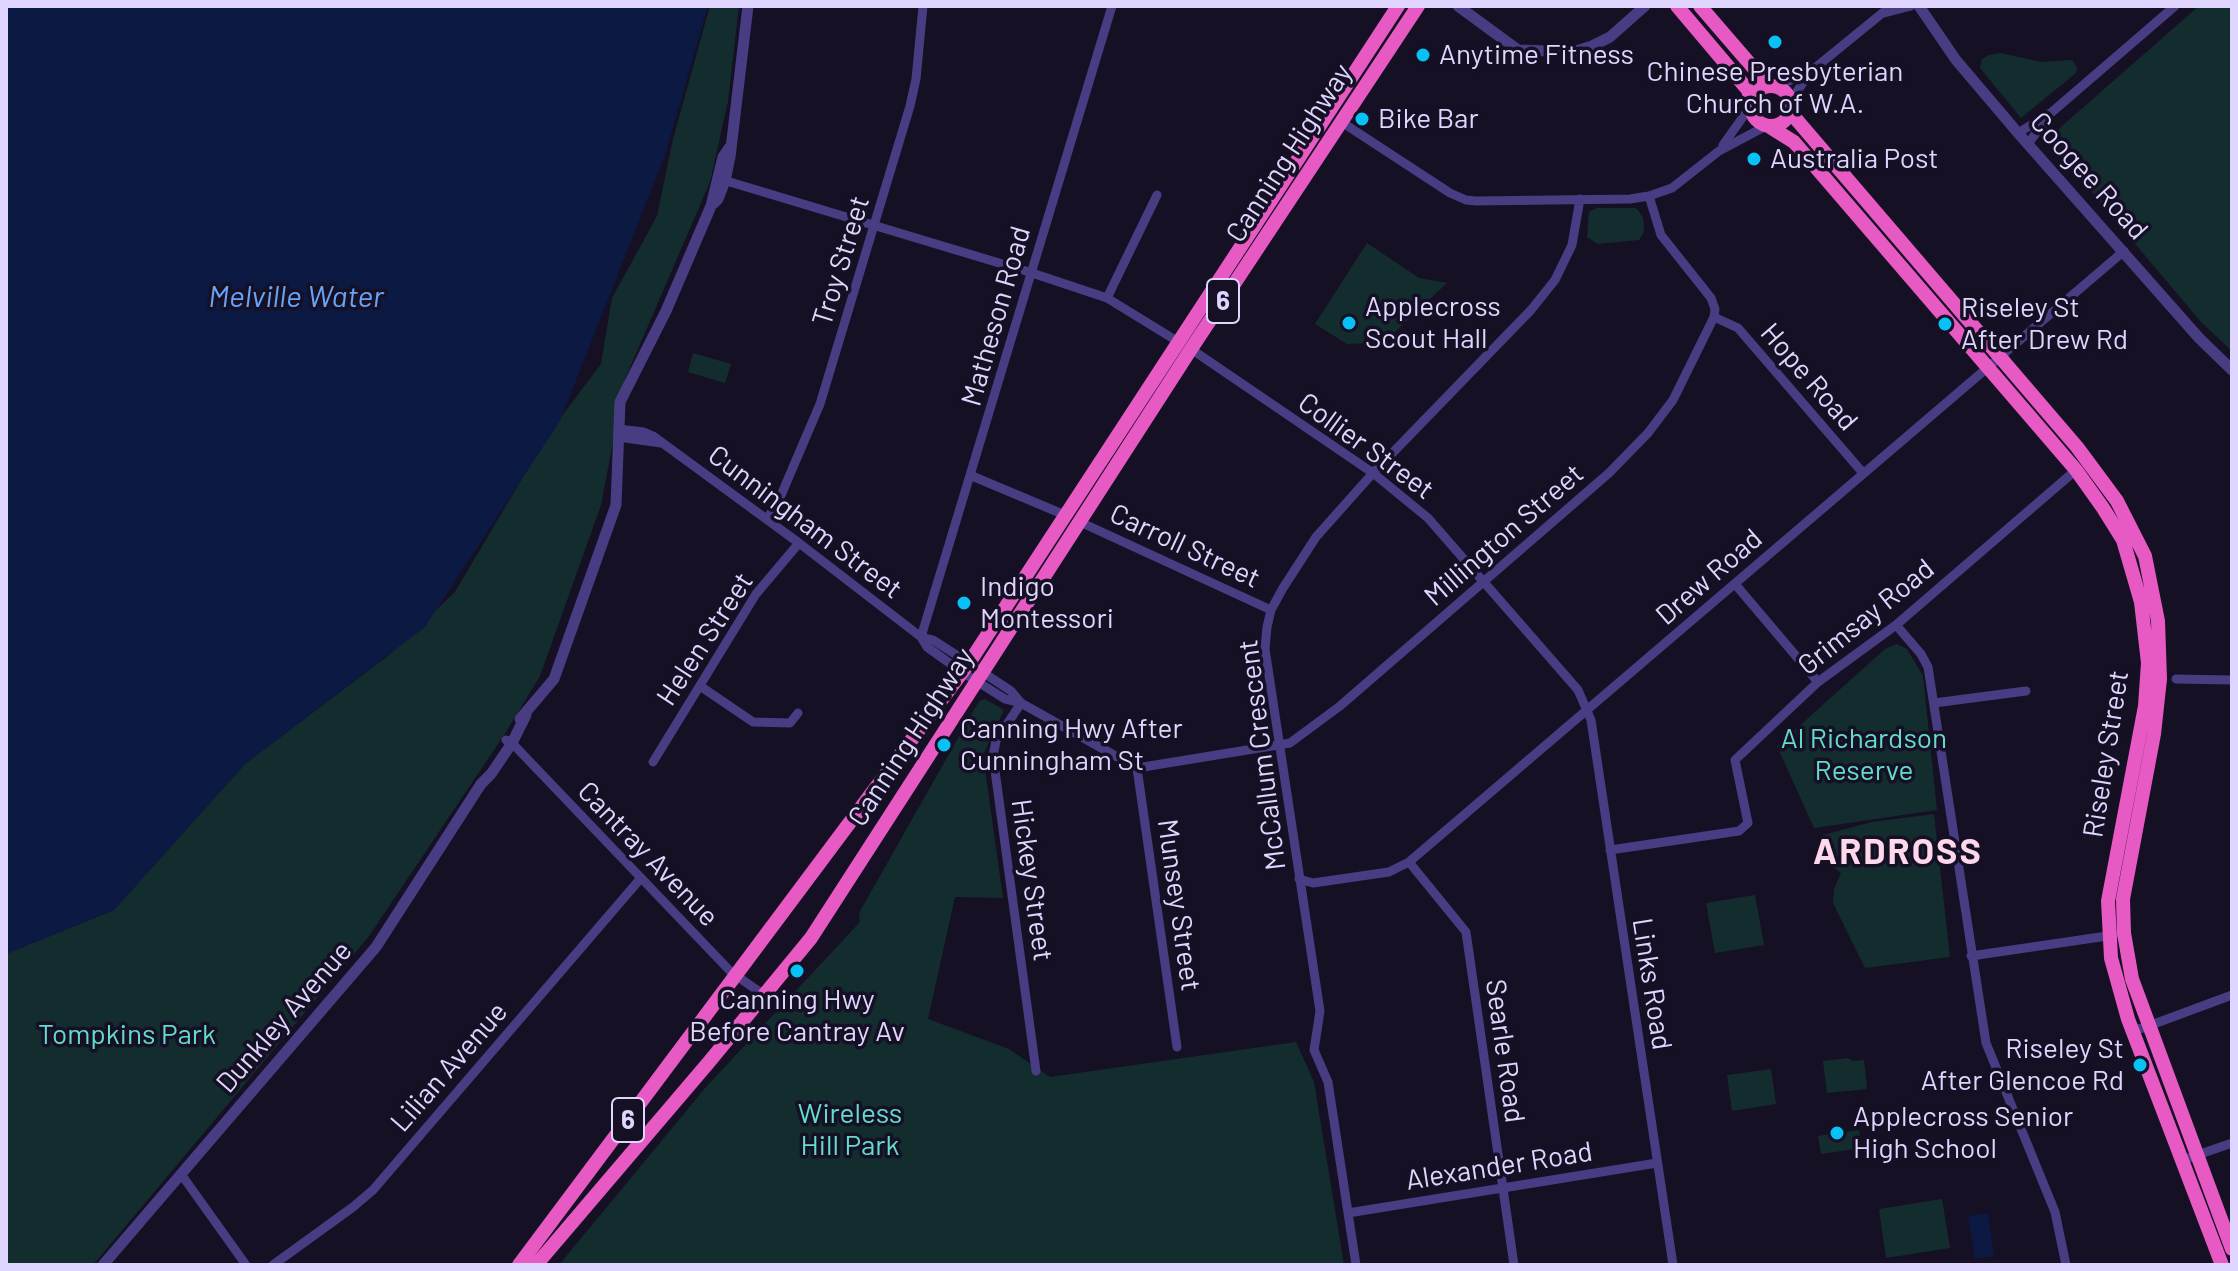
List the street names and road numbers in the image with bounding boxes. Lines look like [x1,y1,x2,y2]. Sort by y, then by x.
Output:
street label: Canning Highway [1219,57,1359,249]
street label: Coogee Road [2023,105,2155,247]
street label: Troy Street [805,192,877,330]
street label: Matheson Road [954,222,1038,410]
road number: 6 [1207,279,1239,323]
street label: Hope Road [1753,316,1865,438]
street label: Collier Street [1292,386,1440,506]
street label: Cunningham Street [701,438,909,606]
street label: Millington Street [1418,457,1590,613]
street label: Carroll Street [1105,497,1265,595]
street label: Drew Road [1649,522,1769,632]
street label: Grimsay Road [1791,552,1941,682]
street label: Helen Street [650,566,760,712]
street label: McCallum Crescent [1231,638,1293,872]
street label: Canning Highway [841,641,981,833]
street label: Riseley Street [2076,668,2136,840]
street label: Cantray Avenue [571,775,725,933]
street label: Hickey Street [1004,797,1060,963]
street label: Munsey Street [1150,817,1208,993]
street label: Links Road [1625,916,1679,1052]
street label: Dunkley Avenue [209,934,359,1100]
street label: Searle Road [1478,977,1532,1125]
street label: Lilian Avenue [384,995,514,1139]
road number: 6 [612,1098,644,1142]
street label: Alexander Road [1403,1135,1595,1197]

